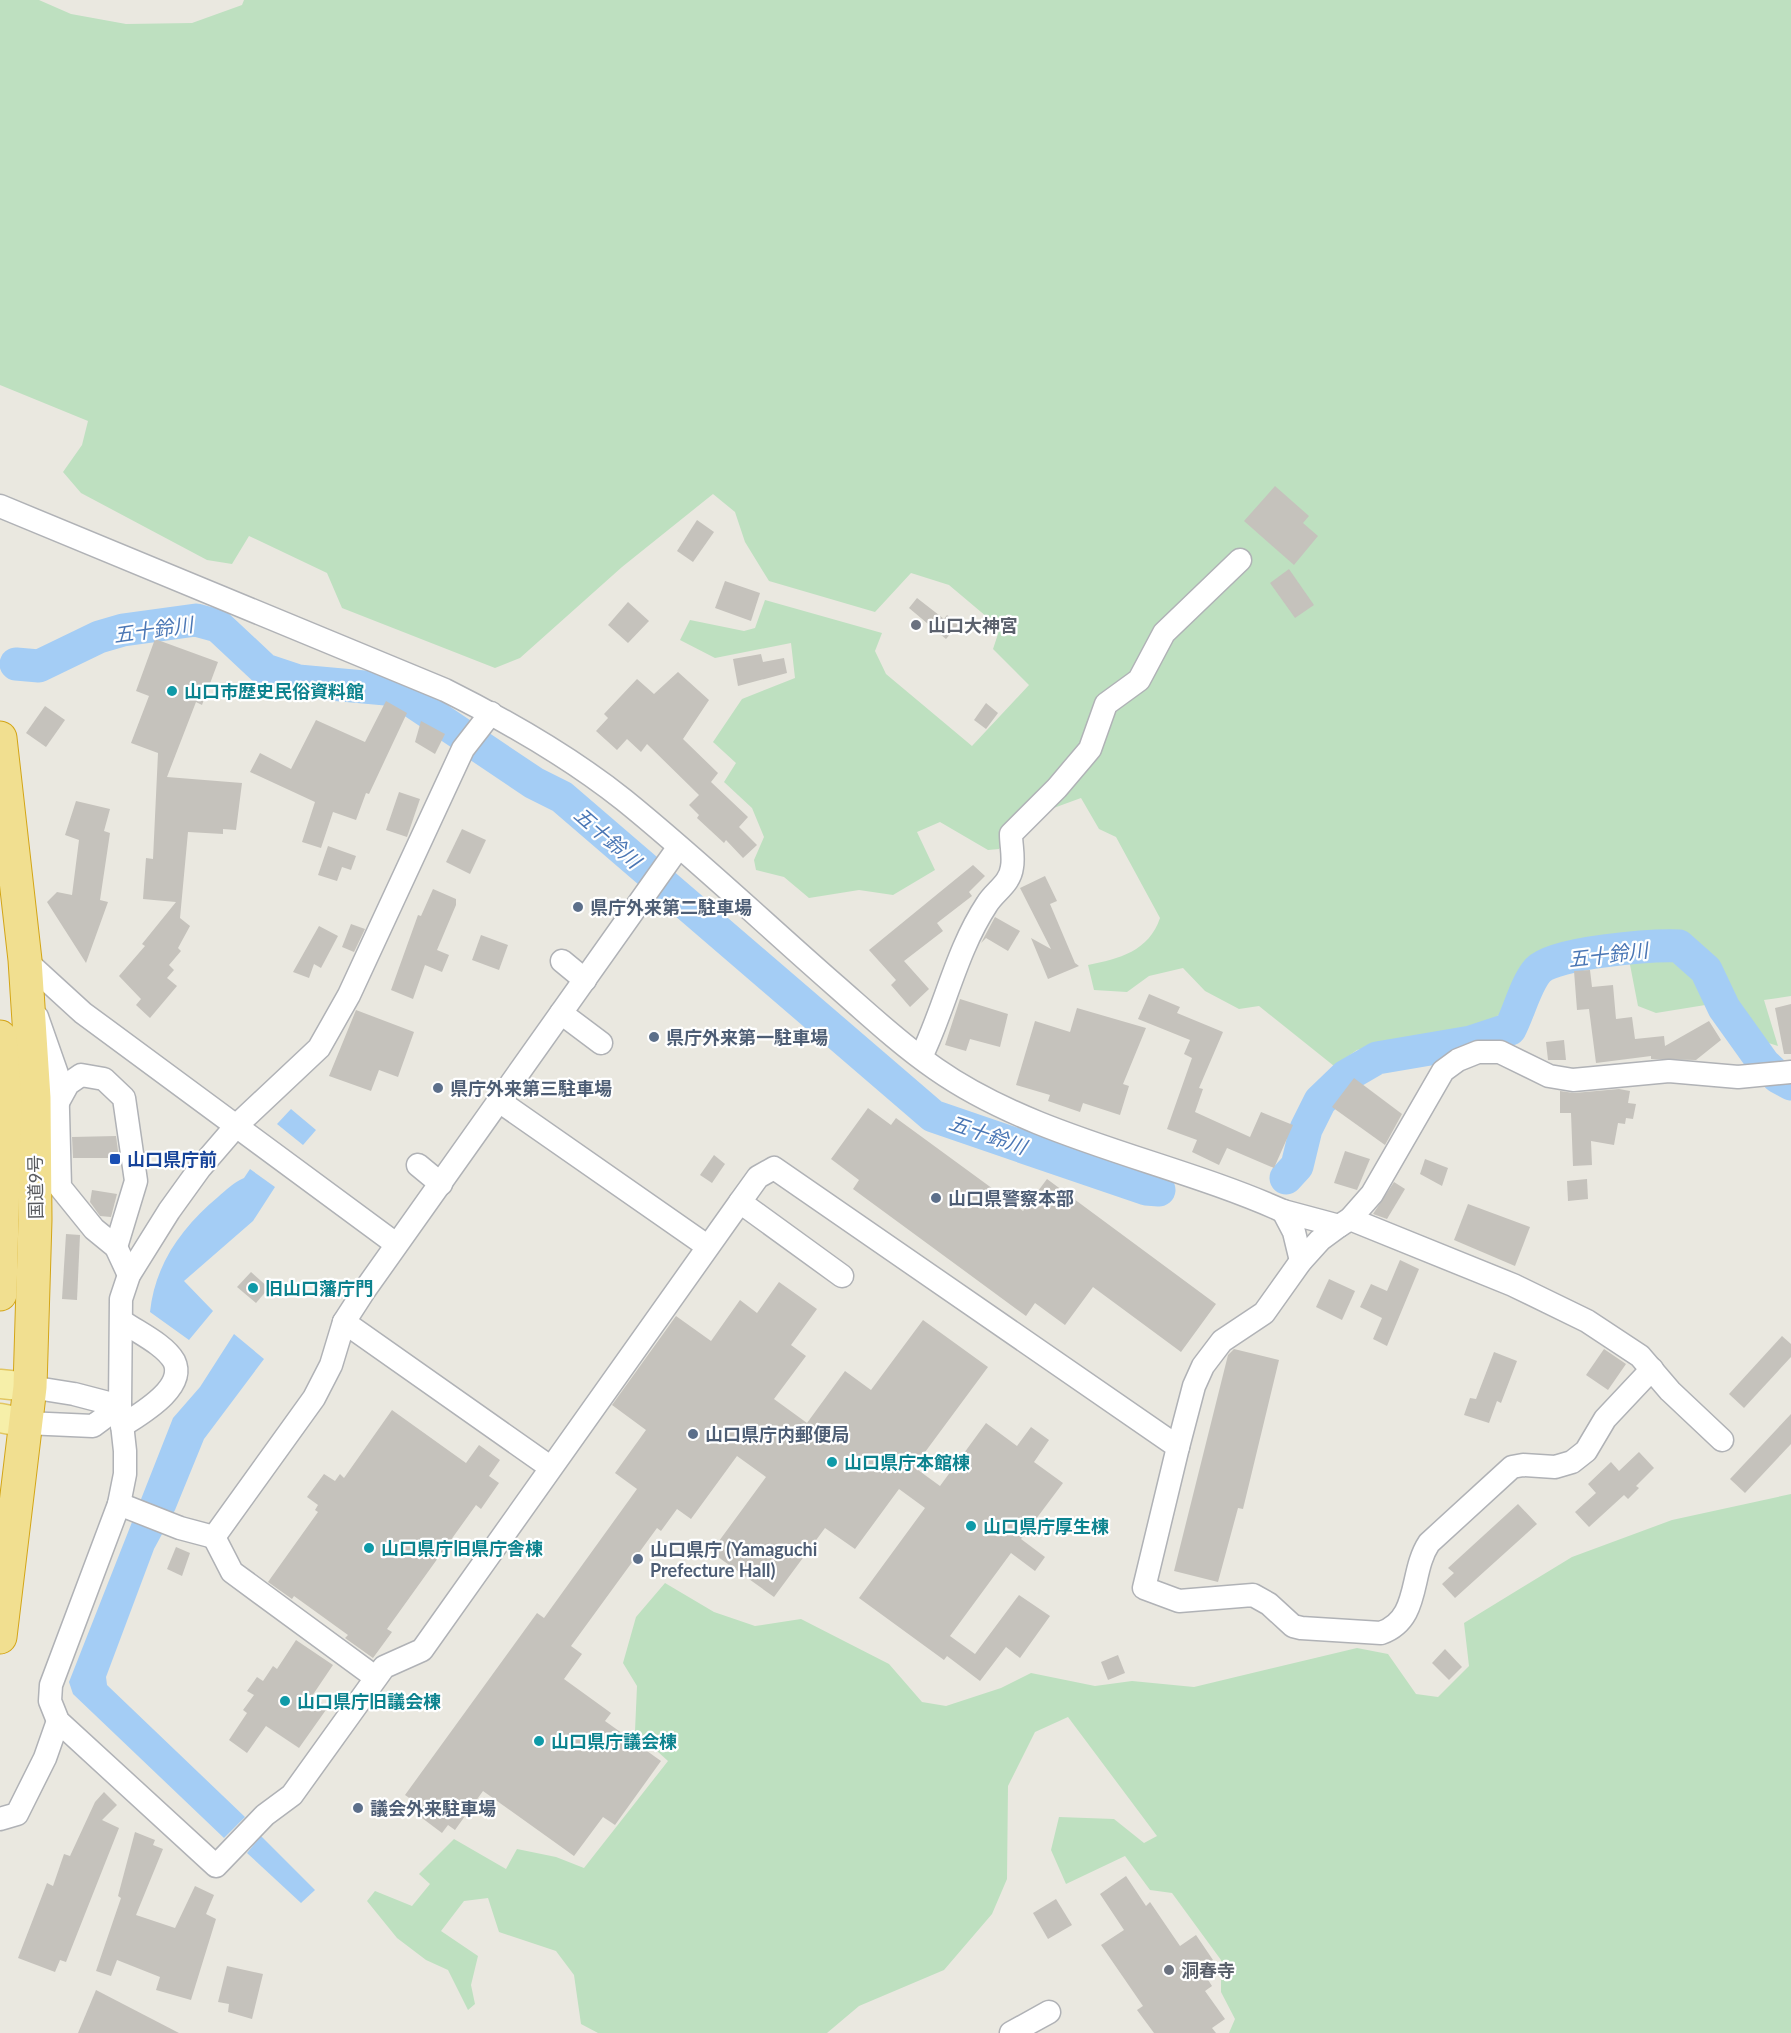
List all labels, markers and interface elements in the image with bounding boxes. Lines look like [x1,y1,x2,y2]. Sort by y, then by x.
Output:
water label: 五十鈴川 [112,611,196,646]
place label: 山口大神宮 [928,614,1018,636]
marker: 山口大神宮 [909,618,923,632]
place label: 山口市歴史民俗資料館 [184,680,364,702]
marker: 山口市歴史民俗資料館 [165,684,179,698]
water label: 五十鈴川 [570,802,648,874]
place label: 県庁外来第二駐車場 [590,896,752,918]
marker: 県庁外来第二駐車場 [571,900,585,914]
water label: 五十鈴川 [1567,937,1651,971]
place label: 県庁外来第一駐車場 [666,1026,828,1048]
marker: 県庁外来第一駐車場 [647,1030,661,1044]
place label: 県庁外来第三駐車場 [450,1077,612,1099]
marker: 県庁外来第三駐車場 [431,1081,445,1095]
water label: 五十鈴川 [946,1110,1032,1159]
place label: 山口県庁前 [127,1148,217,1170]
marker: 山口県庁前 [108,1152,122,1166]
street label: 国道9号 [23,1155,47,1219]
place label: 山口県警察本部 [948,1187,1074,1209]
marker: 山口県警察本部 [929,1191,943,1205]
place label: 旧山口藩庁門 [265,1277,373,1299]
marker: 旧山口藩庁門 [246,1281,260,1295]
place label: 山口県庁内郵便局 [705,1423,849,1445]
marker: 山口県庁内郵便局 [686,1427,700,1441]
place label: 山口県庁本館棟 [844,1451,970,1473]
marker: 山口県庁本館棟 [825,1455,839,1469]
place label: 山口県庁厚生棟 [983,1515,1109,1537]
marker: 山口県庁厚生棟 [964,1519,978,1533]
place label: 山口県庁旧県庁舎棟 [381,1537,543,1559]
place label: 山口県庁 (Yamaguchi Prefecture Hall) [650,1538,817,1581]
marker: 山口県庁旧県庁舎棟 [362,1541,376,1555]
marker: 山口県庁 (Yamaguchi Prefecture Hall) [631,1552,645,1566]
place label: 山口県庁旧議会棟 [297,1690,441,1712]
marker: 山口県庁旧議会棟 [278,1694,292,1708]
place label: 山口県庁議会棟 [551,1730,677,1752]
marker: 山口県庁議会棟 [532,1734,546,1748]
place label: 議会外来駐車場 [370,1797,496,1819]
marker: 議会外来駐車場 [351,1801,365,1815]
place label: 洞春寺 [1181,1959,1235,1981]
marker: 洞春寺 [1162,1963,1176,1977]

